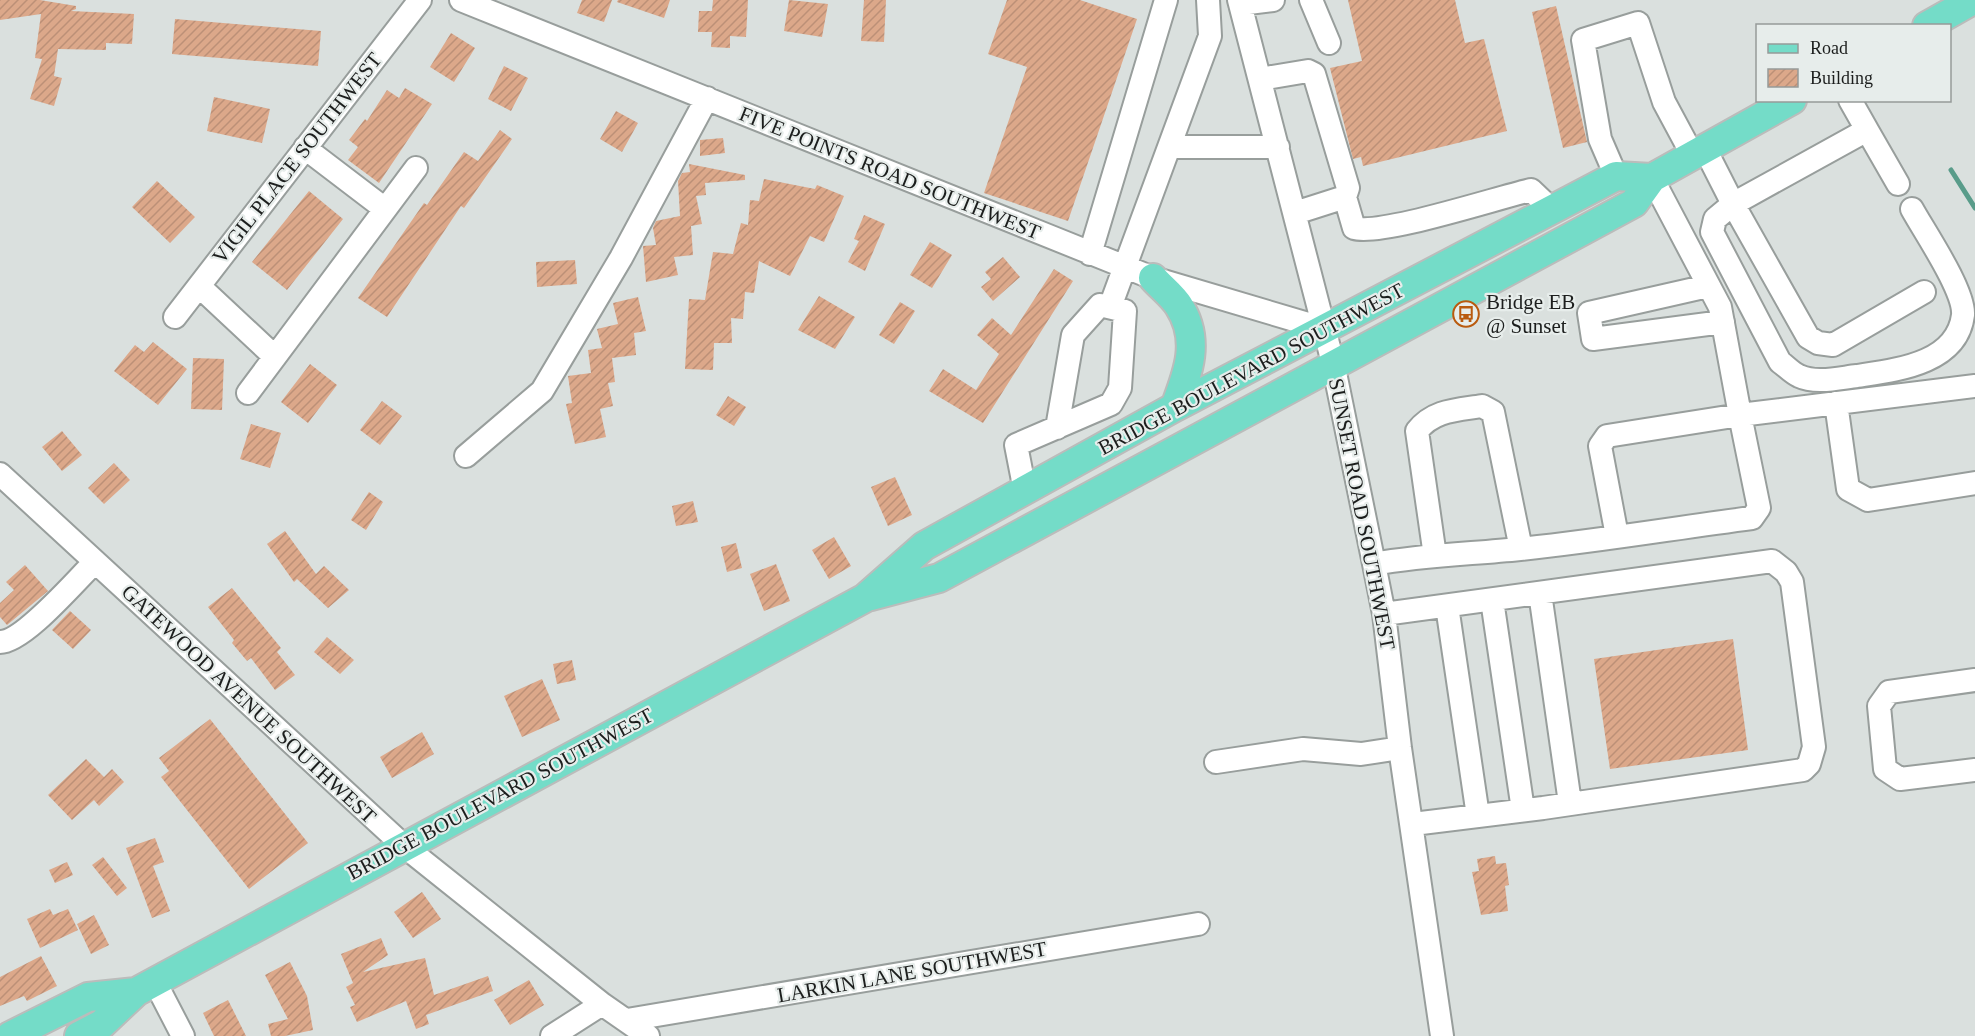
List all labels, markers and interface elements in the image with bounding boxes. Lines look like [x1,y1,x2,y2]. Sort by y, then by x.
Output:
legend [1756,24,1951,102]
text: Road [1810,38,1848,58]
street label: VIGIL PLACE SOUTHWEST [207,48,387,268]
text: Building [1810,68,1873,88]
street label: FIVE POINTS ROAD SOUTHWEST [736,101,1044,245]
street label: BRIDGE BOULEVARD SOUTHWEST [1094,278,1408,460]
place label: Bridge EB @ Sunset [1486,290,1575,338]
bus stop icon: Bridge EB @ Sunset [1451,299,1481,329]
street label: SUNSET ROAD SOUTHWEST [1324,376,1400,652]
street label: GATEWOOD AVENUE SOUTHWEST [117,580,381,829]
street label: BRIDGE BOULEVARD SOUTHWEST [343,703,657,885]
street label: LARKIN LANE SOUTHWEST [775,936,1049,1008]

